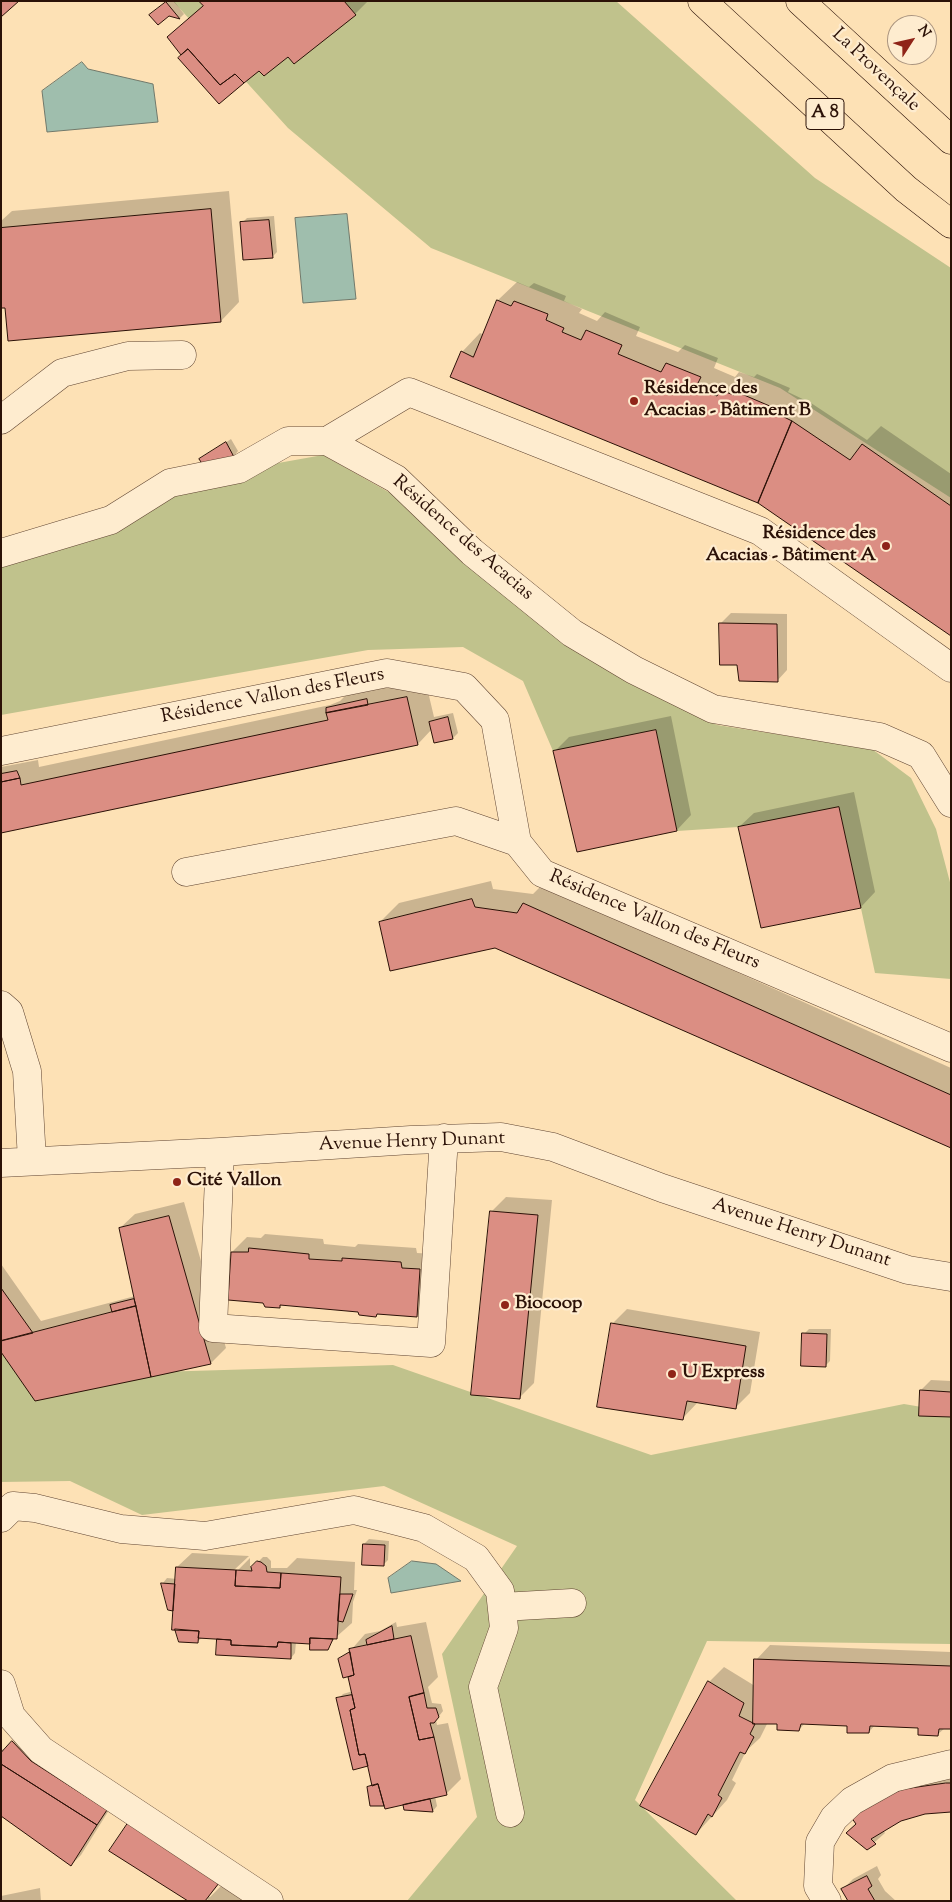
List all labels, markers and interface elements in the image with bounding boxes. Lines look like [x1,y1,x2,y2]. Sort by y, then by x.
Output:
north arrow [887,15,937,65]
text: N [912,22,935,42]
street label: La Provençale [826,24,924,118]
road number: A 8 [806,98,844,130]
place label: Résidence des Acacias - Bâtiment B [644,379,811,423]
marker: Résidence des Acacias - Bâtiment B [628,395,640,407]
street label: Résidence des Acacias [387,472,537,606]
place label: Résidence des Acacias - Bâtiment A [706,524,876,568]
marker: Résidence des Acacias - Bâtiment A [880,540,892,552]
street label: Résidence Vallon des Fleurs [160,664,386,730]
street label: Résidence Vallon des Fleurs [545,866,763,976]
street label: Avenue Henry Dunant [318,1128,506,1158]
place label: Cité Vallon [187,1171,282,1193]
marker: Cité Vallon [171,1176,183,1188]
street label: Avenue Henry Dunant [709,1194,893,1274]
place label: Biocoop [515,1294,582,1316]
marker: Biocoop [499,1299,511,1311]
place label: U Express [682,1363,765,1385]
marker: U Express [666,1368,678,1380]

